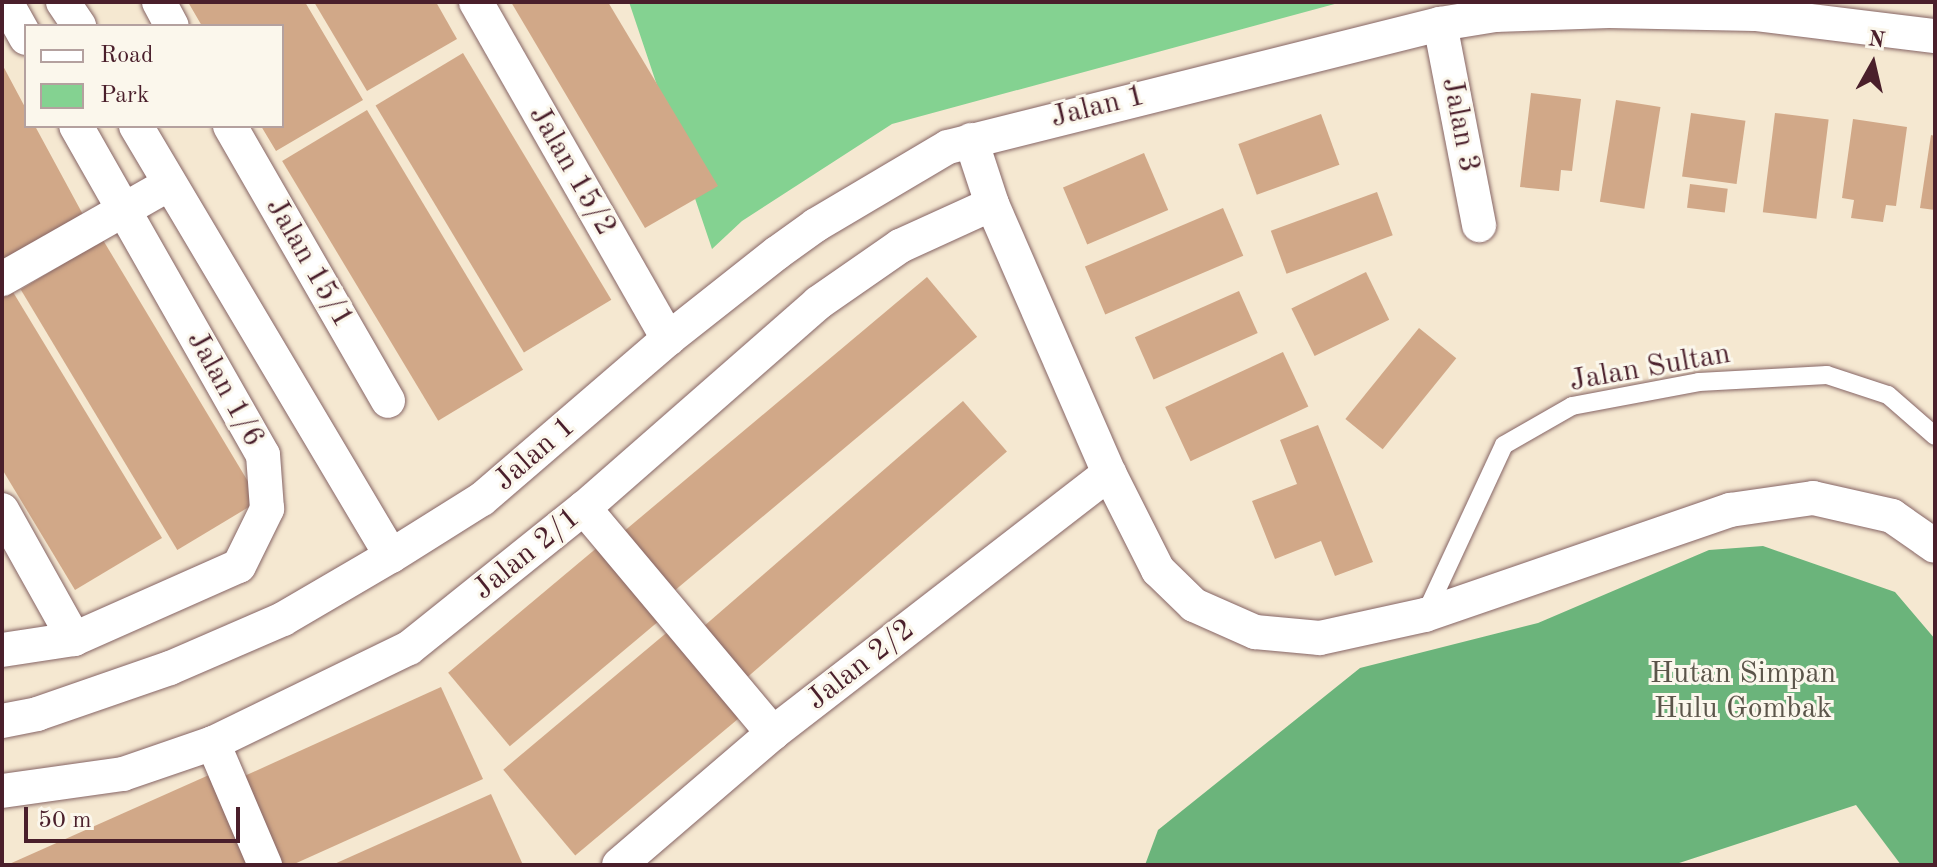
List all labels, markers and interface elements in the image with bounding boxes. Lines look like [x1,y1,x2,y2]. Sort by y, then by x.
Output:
legend [24,24,284,128]
north arrow [1833,24,1913,104]
text: N [1866,28,1886,52]
text: Road [100,44,153,68]
street label: Jalan 3 [1433,74,1487,176]
street label: Jalan 1 [1047,78,1149,136]
text: Park [100,84,149,108]
street label: Jalan 15/2 [520,100,624,242]
street label: Jalan 15/1 [257,192,361,334]
street label: Jalan 1/6 [179,325,271,453]
street label: Jalan Sultan [1567,336,1733,400]
street label: Jalan 1 [487,409,583,499]
street label: Jalan 2/1 [466,500,588,608]
street label: Jalan 2/2 [800,612,922,718]
park label: Hutan Simpan Hulu Gombak [1650,656,1836,726]
scale bar [28,791,244,841]
text: 50 m [38,809,92,833]

